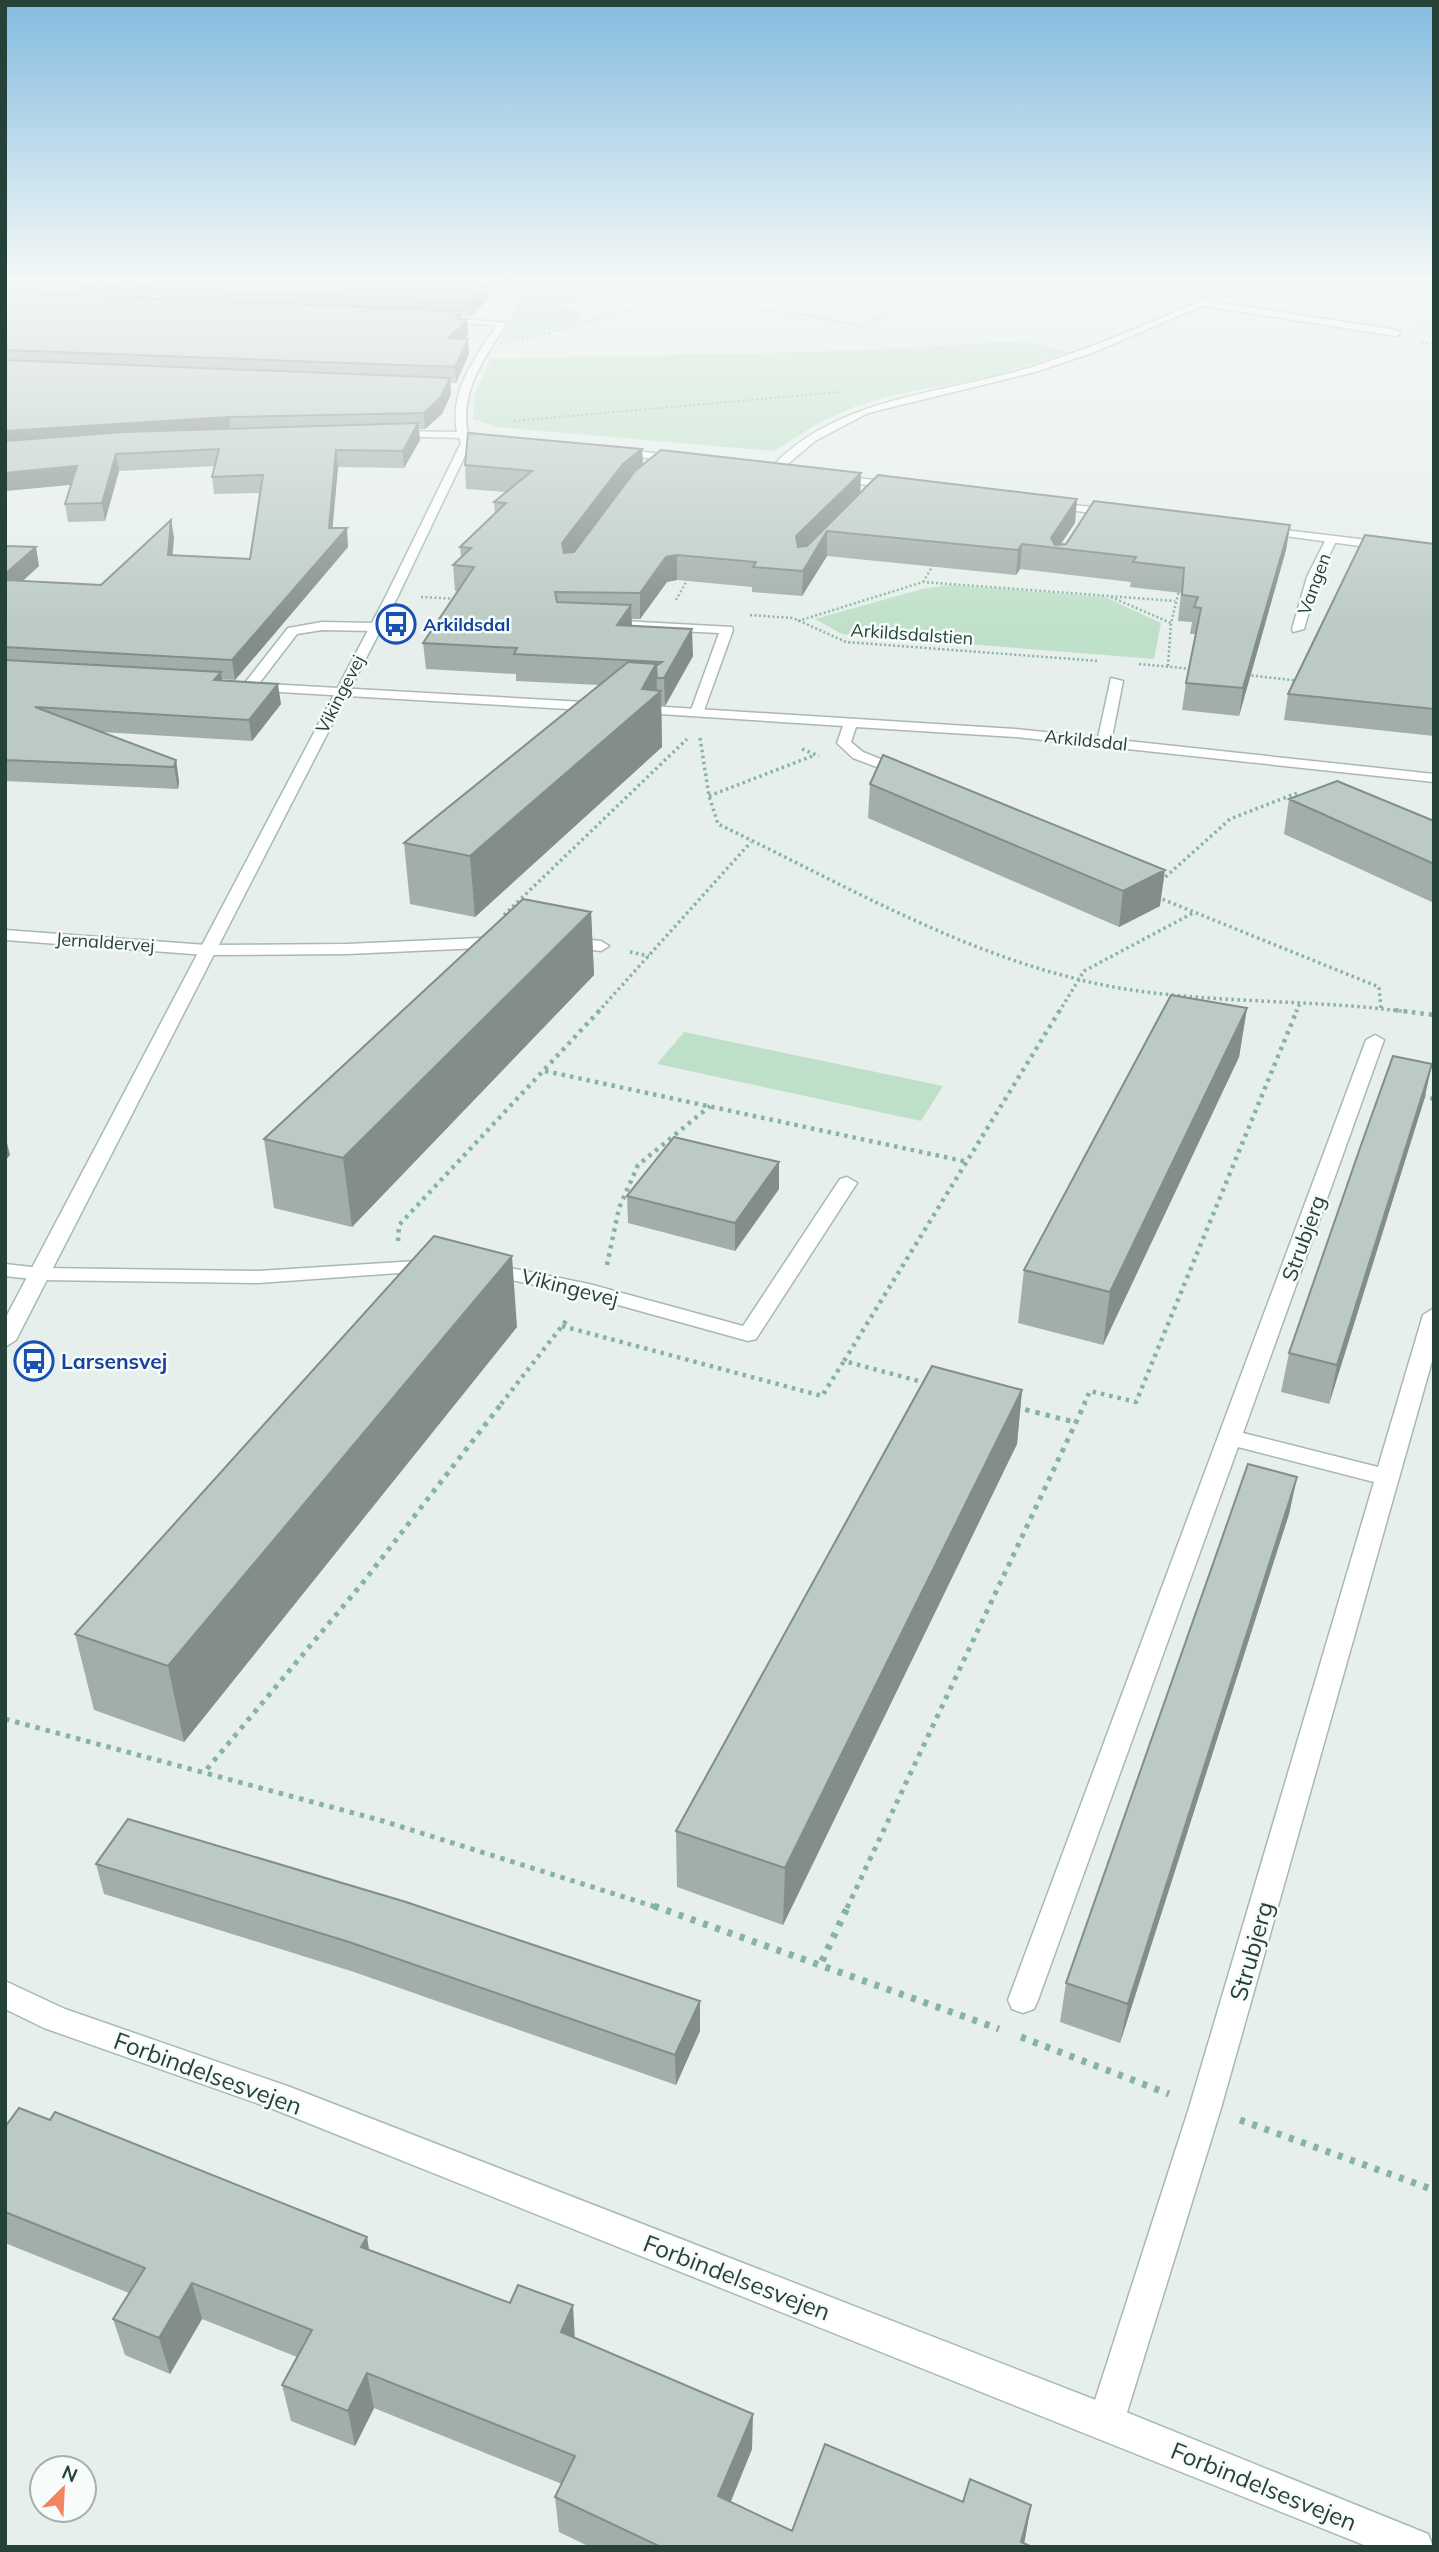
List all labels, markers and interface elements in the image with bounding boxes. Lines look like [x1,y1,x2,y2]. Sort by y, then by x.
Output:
street label: Vangen [1292,550,1336,618]
bus stop icon: Arkildsdal [375,603,417,645]
place label: Arkildsdal [423,613,510,636]
street label: Arkildsdalstien [850,618,974,650]
street label: Vikingevej [310,651,370,737]
street label: Arkildsdal [1043,724,1129,756]
street label: Jernaldervej [55,927,155,957]
street label: Strubjerg [1276,1192,1330,1284]
street label: Vikingevej [519,1262,621,1312]
bus stop icon: Larsensvej [13,1340,55,1382]
place label: Larsensvej [61,1348,167,1374]
street label: Strubjerg [1223,1898,1279,2004]
street label: Forbindelsesvejen [110,2025,306,2121]
street label: Forbindelsesvejen [639,2228,835,2326]
street label: Forbindelsesvejen [1167,2435,1361,2537]
north arrow [28,2454,98,2524]
text: N [58,2460,81,2487]

